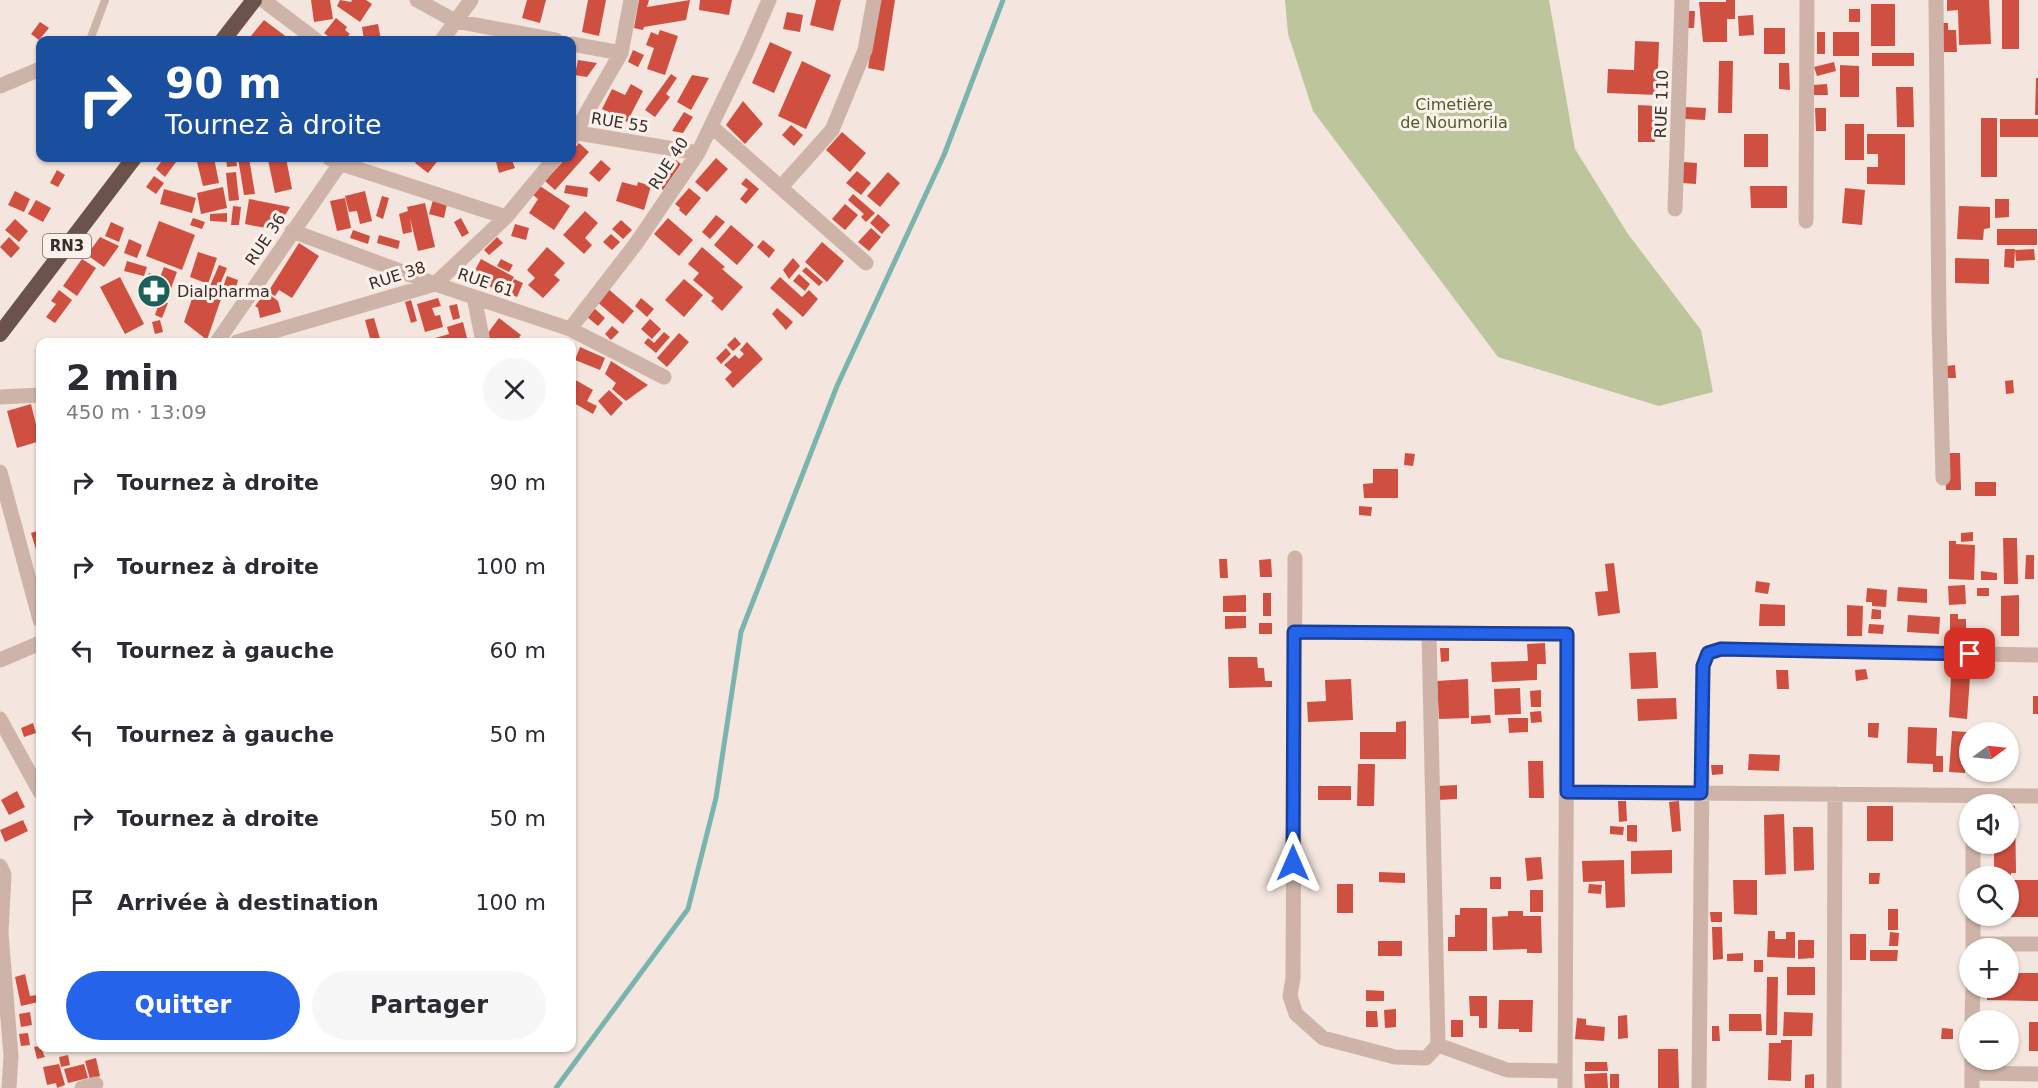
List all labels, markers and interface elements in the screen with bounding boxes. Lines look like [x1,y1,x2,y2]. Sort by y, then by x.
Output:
text: 90 m [165,59,282,108]
icon: right [66,60,144,138]
street label: RUE 110 [1651,69,1672,139]
park label: Cimetière de Noumorila [1400,95,1508,132]
text: Tournez à droite [165,109,382,140]
street label: RUE 55 [590,109,650,136]
street label: RUE 40 [645,134,692,193]
street label: RUE 36 [241,210,290,269]
road number: RN3 [43,234,91,258]
street label: RUE 38 [366,257,428,294]
street label: RUE 61 [455,264,517,301]
pharmacy icon: Dialpharma [136,273,172,309]
place label: Dialpharma [177,282,270,301]
text: 2 min [66,357,179,398]
button: close [483,358,546,421]
text: 450 m · 13:09 [66,400,207,424]
icon: right [66,466,99,499]
text: Tournez à droite [117,470,319,495]
text: 90 m [490,470,546,495]
icon: right [66,550,99,583]
text: Tournez à droite [117,554,319,579]
text: 100 m [476,554,546,579]
pin [1944,628,1995,679]
icon: left [66,634,99,667]
icon: arrive [1953,637,1986,670]
text: Tournez à gauche [117,638,334,663]
text: 60 m [490,638,546,663]
icon: left [66,718,99,751]
text: Tournez à gauche [117,722,334,747]
text: 50 m [490,722,546,747]
north arrow [1959,722,2019,782]
map controls [1959,722,2019,1070]
button: sound [1959,794,2019,854]
icon: right [66,802,99,835]
text: Tournez à droite [117,806,319,831]
text: 50 m [490,806,546,831]
position arrow [1261,831,1325,895]
button: search [1959,866,2019,926]
icon: arrive [66,886,99,919]
text: Arrivée à destination [117,890,379,915]
text: 100 m [476,890,546,915]
button: + [1959,938,2019,998]
button: Quitter [66,971,300,1040]
button: Partager [312,971,546,1040]
button: − [1959,1010,2019,1070]

